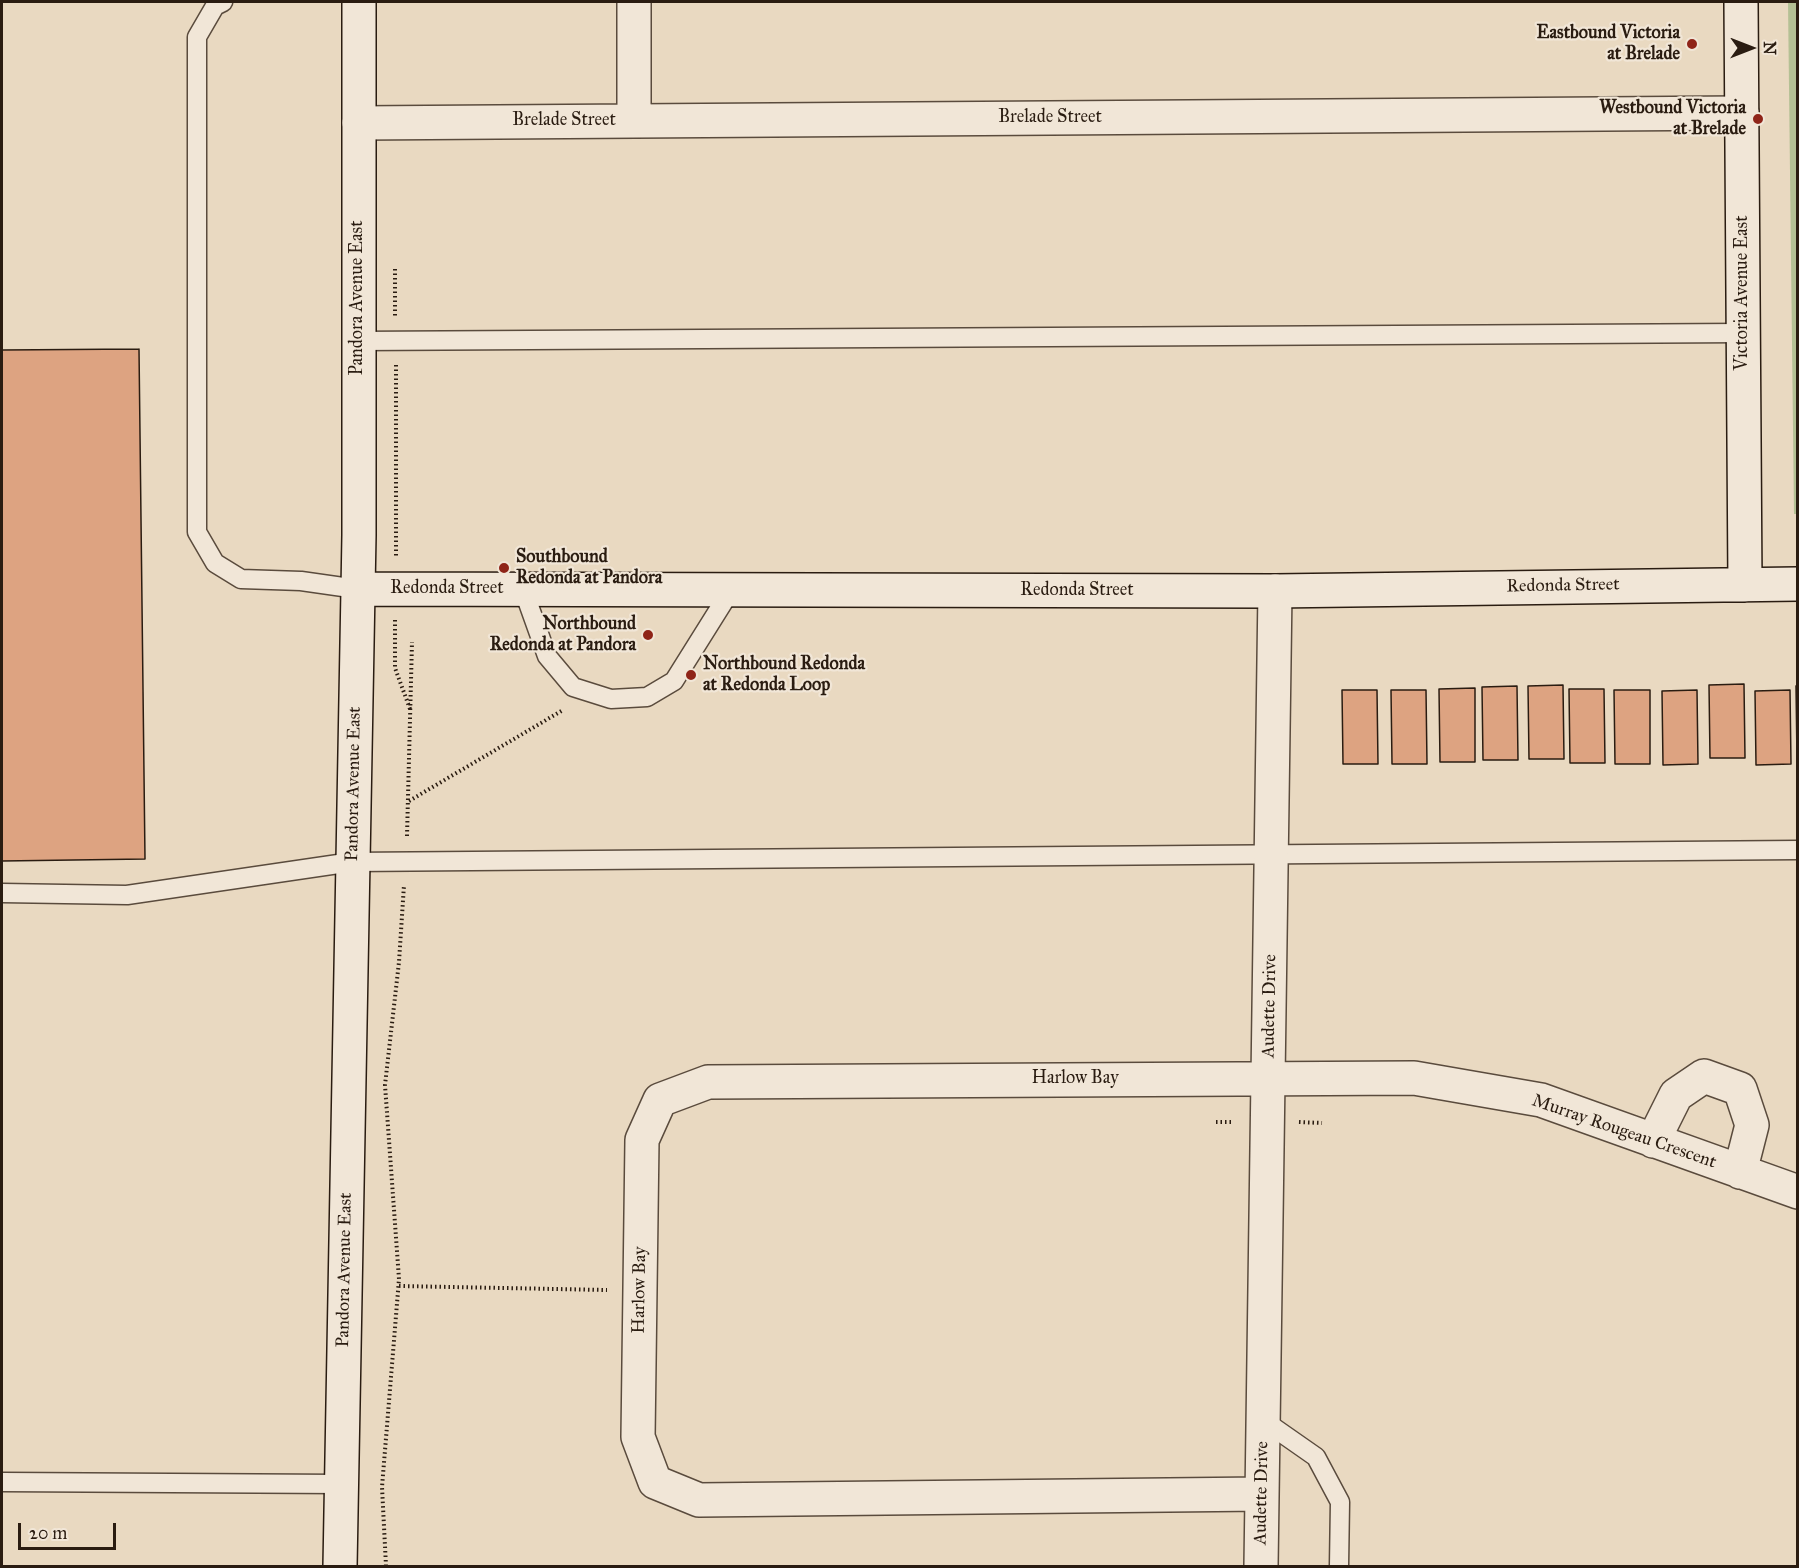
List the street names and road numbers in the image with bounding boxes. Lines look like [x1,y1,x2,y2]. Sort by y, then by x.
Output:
street label: Brelade Street [998,107,1102,129]
street label: Brelade Street [512,110,616,132]
street label: Victoria Avenue East [1732,215,1754,371]
street label: Pandora Avenue East [347,220,369,376]
street label: Redonda Street [1506,574,1620,598]
street label: Redonda Street [390,578,504,600]
street label: Redonda Street [1020,580,1134,602]
street label: Pandora Avenue East [342,706,366,862]
street label: Audette Drive [1258,954,1282,1058]
street label: Harlow Bay [1031,1068,1119,1090]
street label: Murray Rougeau Crescent [1529,1090,1719,1174]
street label: Pandora Avenue East [333,1192,357,1348]
street label: Harlow Bay [628,1246,652,1334]
street label: Audette Drive [1250,1441,1274,1545]

